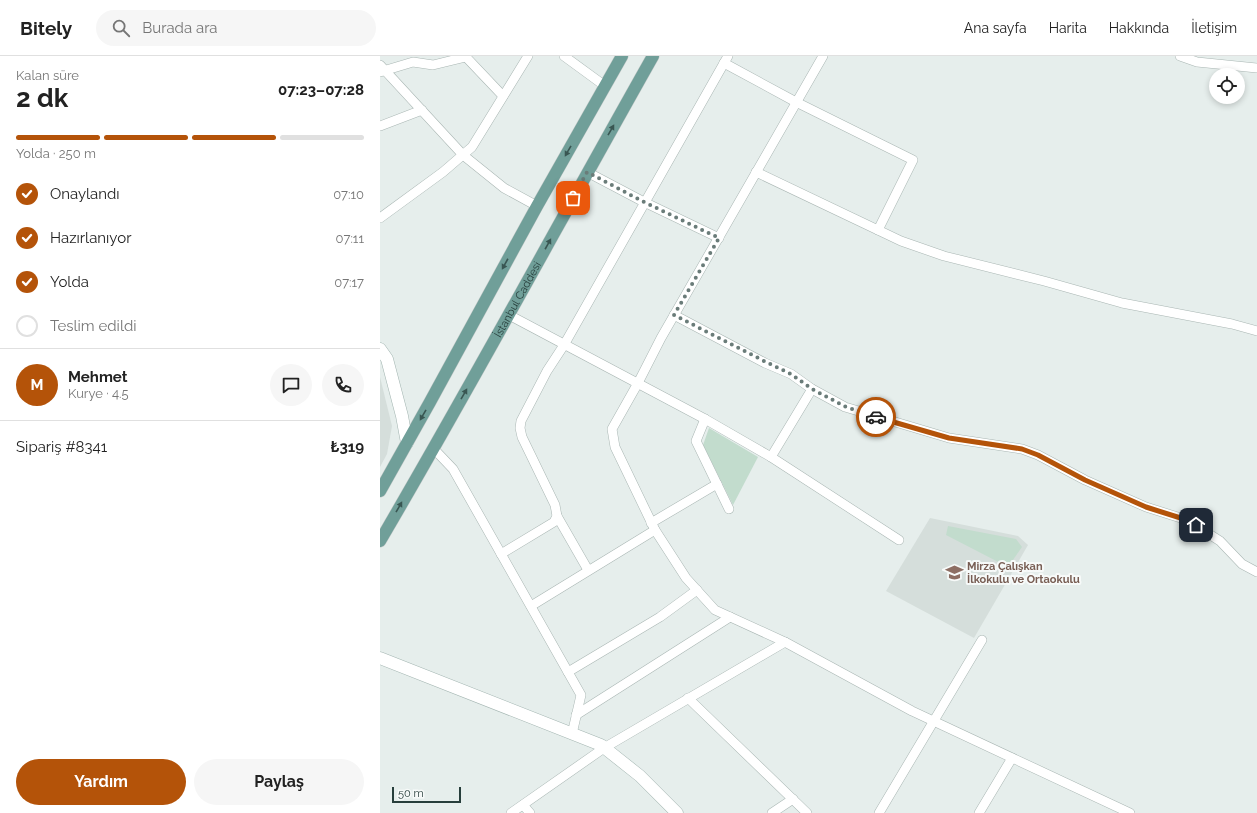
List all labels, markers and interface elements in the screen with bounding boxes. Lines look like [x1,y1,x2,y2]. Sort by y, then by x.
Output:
search box [96,10,376,46]
text: Bitely [20,17,72,39]
icon: search [110,17,132,39]
text: Burada ara [142,19,218,37]
text: Ana sayfa [964,20,1027,36]
text: Harita [1049,20,1087,36]
text: Hakkında [1109,20,1169,36]
text: İletişim [1191,20,1237,36]
text: Kalan süre [16,68,79,83]
map controls [1209,68,1245,104]
button: locate [1209,68,1245,104]
text: 07:23–07:28 [278,81,364,99]
text: 2 dk [16,83,68,113]
one-way arrow [607,124,614,136]
one-way arrow [565,145,572,157]
text: Yolda · 250 m [16,146,96,161]
pin [556,181,590,215]
icon: check [16,183,38,205]
text: Onaylandı [50,185,120,203]
text: 07:10 [333,187,364,202]
icon: bag [562,187,584,209]
icon: check [16,227,38,249]
text: Hazırlanıyor [50,229,131,247]
text: 07:11 [336,231,364,246]
one-way arrow [545,238,551,250]
one-way arrow [502,258,508,270]
street label: İstanbul Caddesi [492,259,544,340]
icon: check [16,271,38,293]
text: Yolda [50,273,89,291]
text: 07:17 [334,275,364,290]
text: Teslim edildi [50,317,137,335]
button: chat [270,364,312,406]
button: phone [322,364,364,406]
text: Mehmet [68,368,128,386]
text: M [31,376,43,394]
text: Kurye · 4.5 [68,386,129,401]
one-way arrow [460,388,467,400]
courier [856,397,896,437]
icon: car [865,406,887,428]
one-way arrow [419,409,426,421]
text: Sipariş #8341 [16,438,107,456]
text: ₺319 [330,438,364,456]
one-way arrow [396,501,403,513]
pin [1179,508,1213,542]
icon: home [1185,514,1207,536]
place label: Mirza Çalışkan İlkokulu ve Ortaokulu [967,560,1080,586]
school or university icon: Mirza Çalışkan İlkokulu ve Ortaokulu [944,562,964,582]
button: Yardım [16,759,186,805]
button: Paylaş [194,759,364,805]
scale bar [392,785,461,804]
text: 50 m [398,787,424,800]

